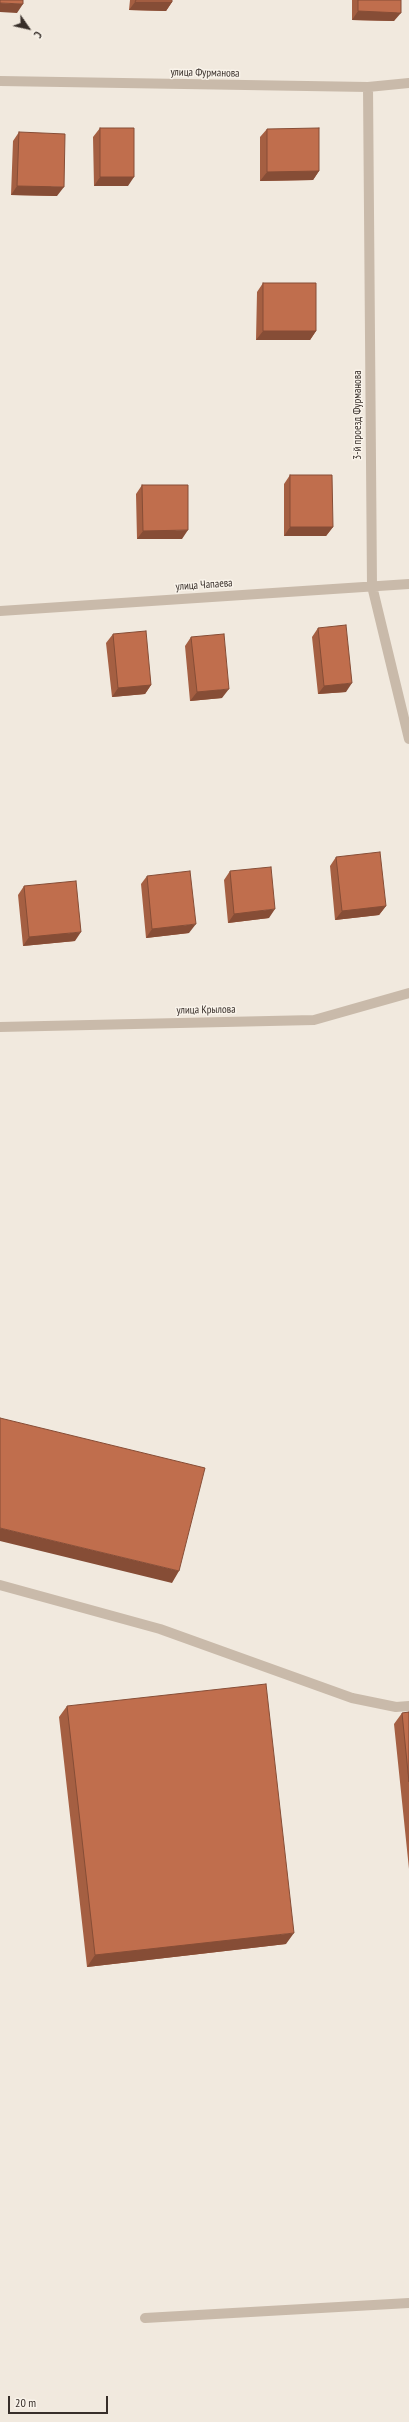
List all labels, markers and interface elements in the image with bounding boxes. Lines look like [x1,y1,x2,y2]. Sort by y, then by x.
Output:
north arrow [8,8,48,48]
text: С [31,29,45,41]
street label: улица Фурманова [170,66,240,80]
street label: 3-й проезд Фурманова [351,370,365,460]
street label: улица Чапаева [175,576,233,594]
street label: улица Крылова [176,1003,236,1017]
scale bar [10,2388,110,2414]
text: 20 m [15,2395,36,2410]

